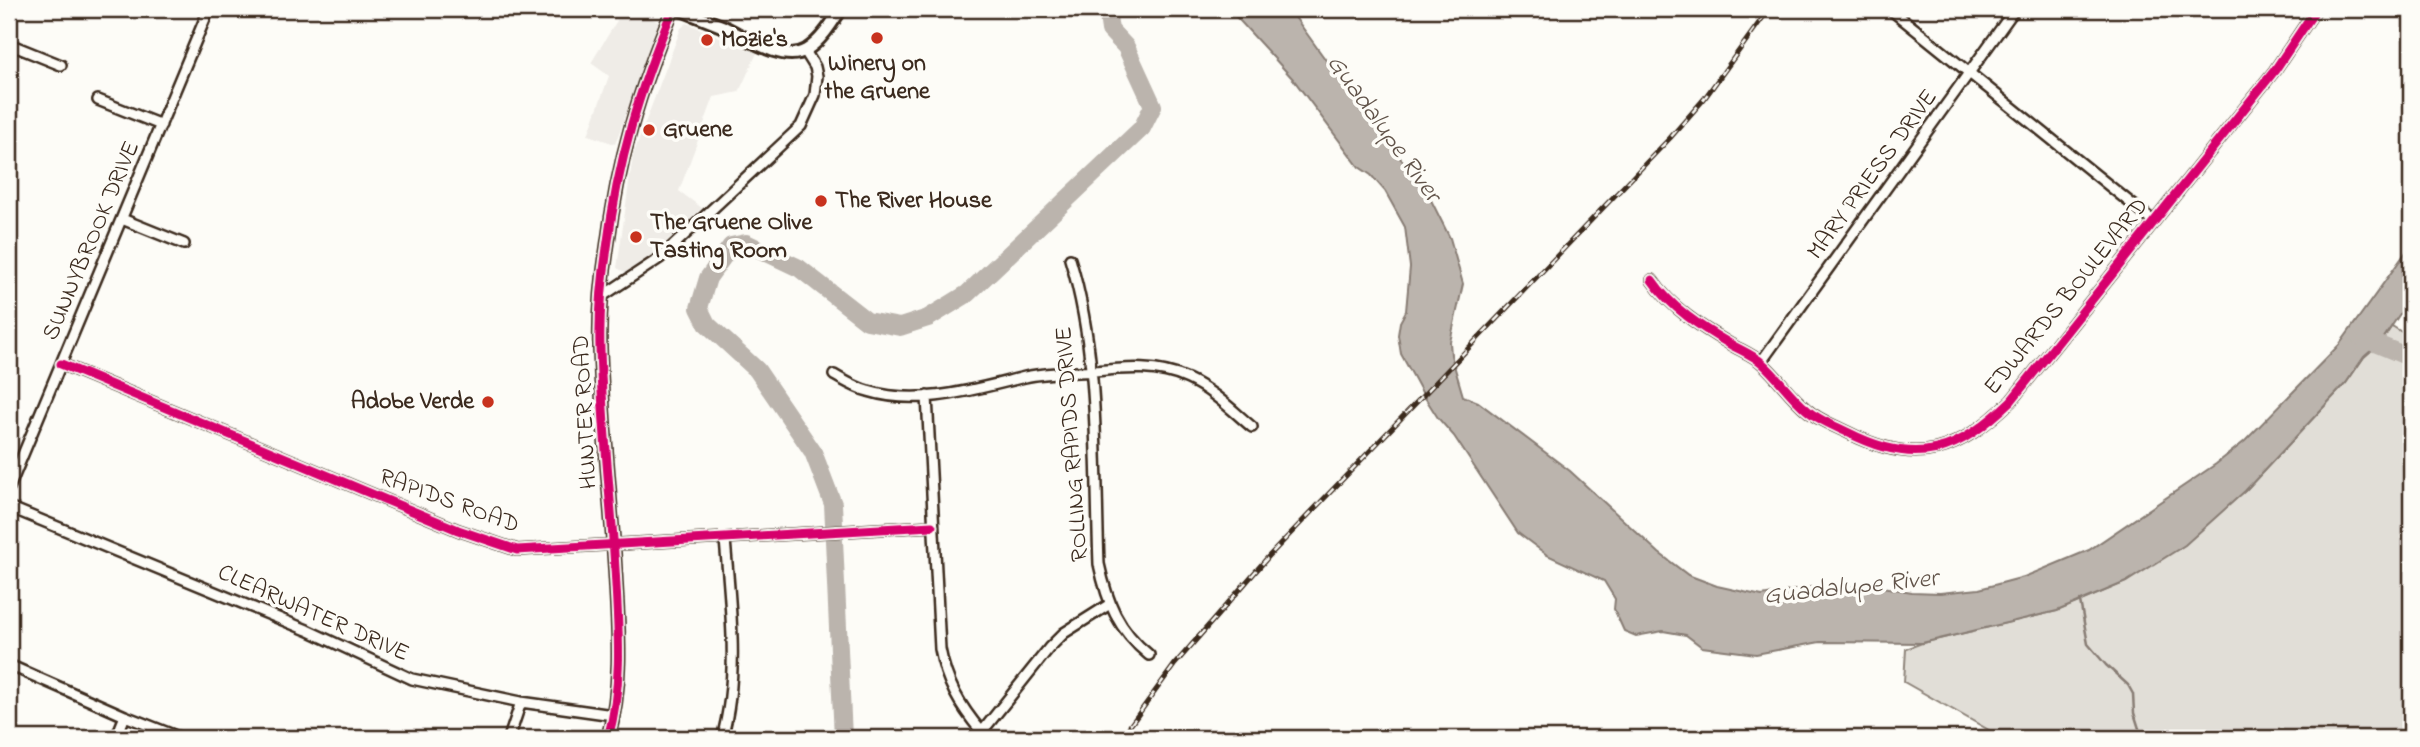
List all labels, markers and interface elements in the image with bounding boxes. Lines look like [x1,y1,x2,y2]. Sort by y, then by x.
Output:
place label: Mozie's [721,23,788,58]
marker: Winery on the Gruene [869,30,885,46]
marker: Mozie's [699,32,715,48]
place label: Winery on the Gruene [823,47,931,110]
water label: Guadalupe River [1316,47,1451,213]
street label: MARY PRIESS DRIVE [1799,82,1947,268]
place label: Gruene [663,113,734,148]
marker: Gruene [641,122,657,138]
street label: SUNNYBROOK DRIVE [34,136,150,346]
place label: The River House [835,184,993,219]
street label: EDWARDS BOULEVARD [1976,191,2158,403]
marker: The River House [813,193,829,209]
place label: The Gruene Olive Tasting Room [650,206,813,270]
marker: The Gruene Olive Tasting Room [628,229,644,245]
street label: ROLLING RAPIDS DRIVE [1047,325,1099,563]
street label: HUNTER ROAD [564,334,608,490]
place label: Adobe Verde [351,385,475,420]
marker: Adobe Verde [480,394,496,410]
street label: RAPIDS ROAD [374,460,524,544]
street label: CLEARWATER DRIVE [212,556,414,672]
water label: Guadalupe River [1762,560,1943,616]

